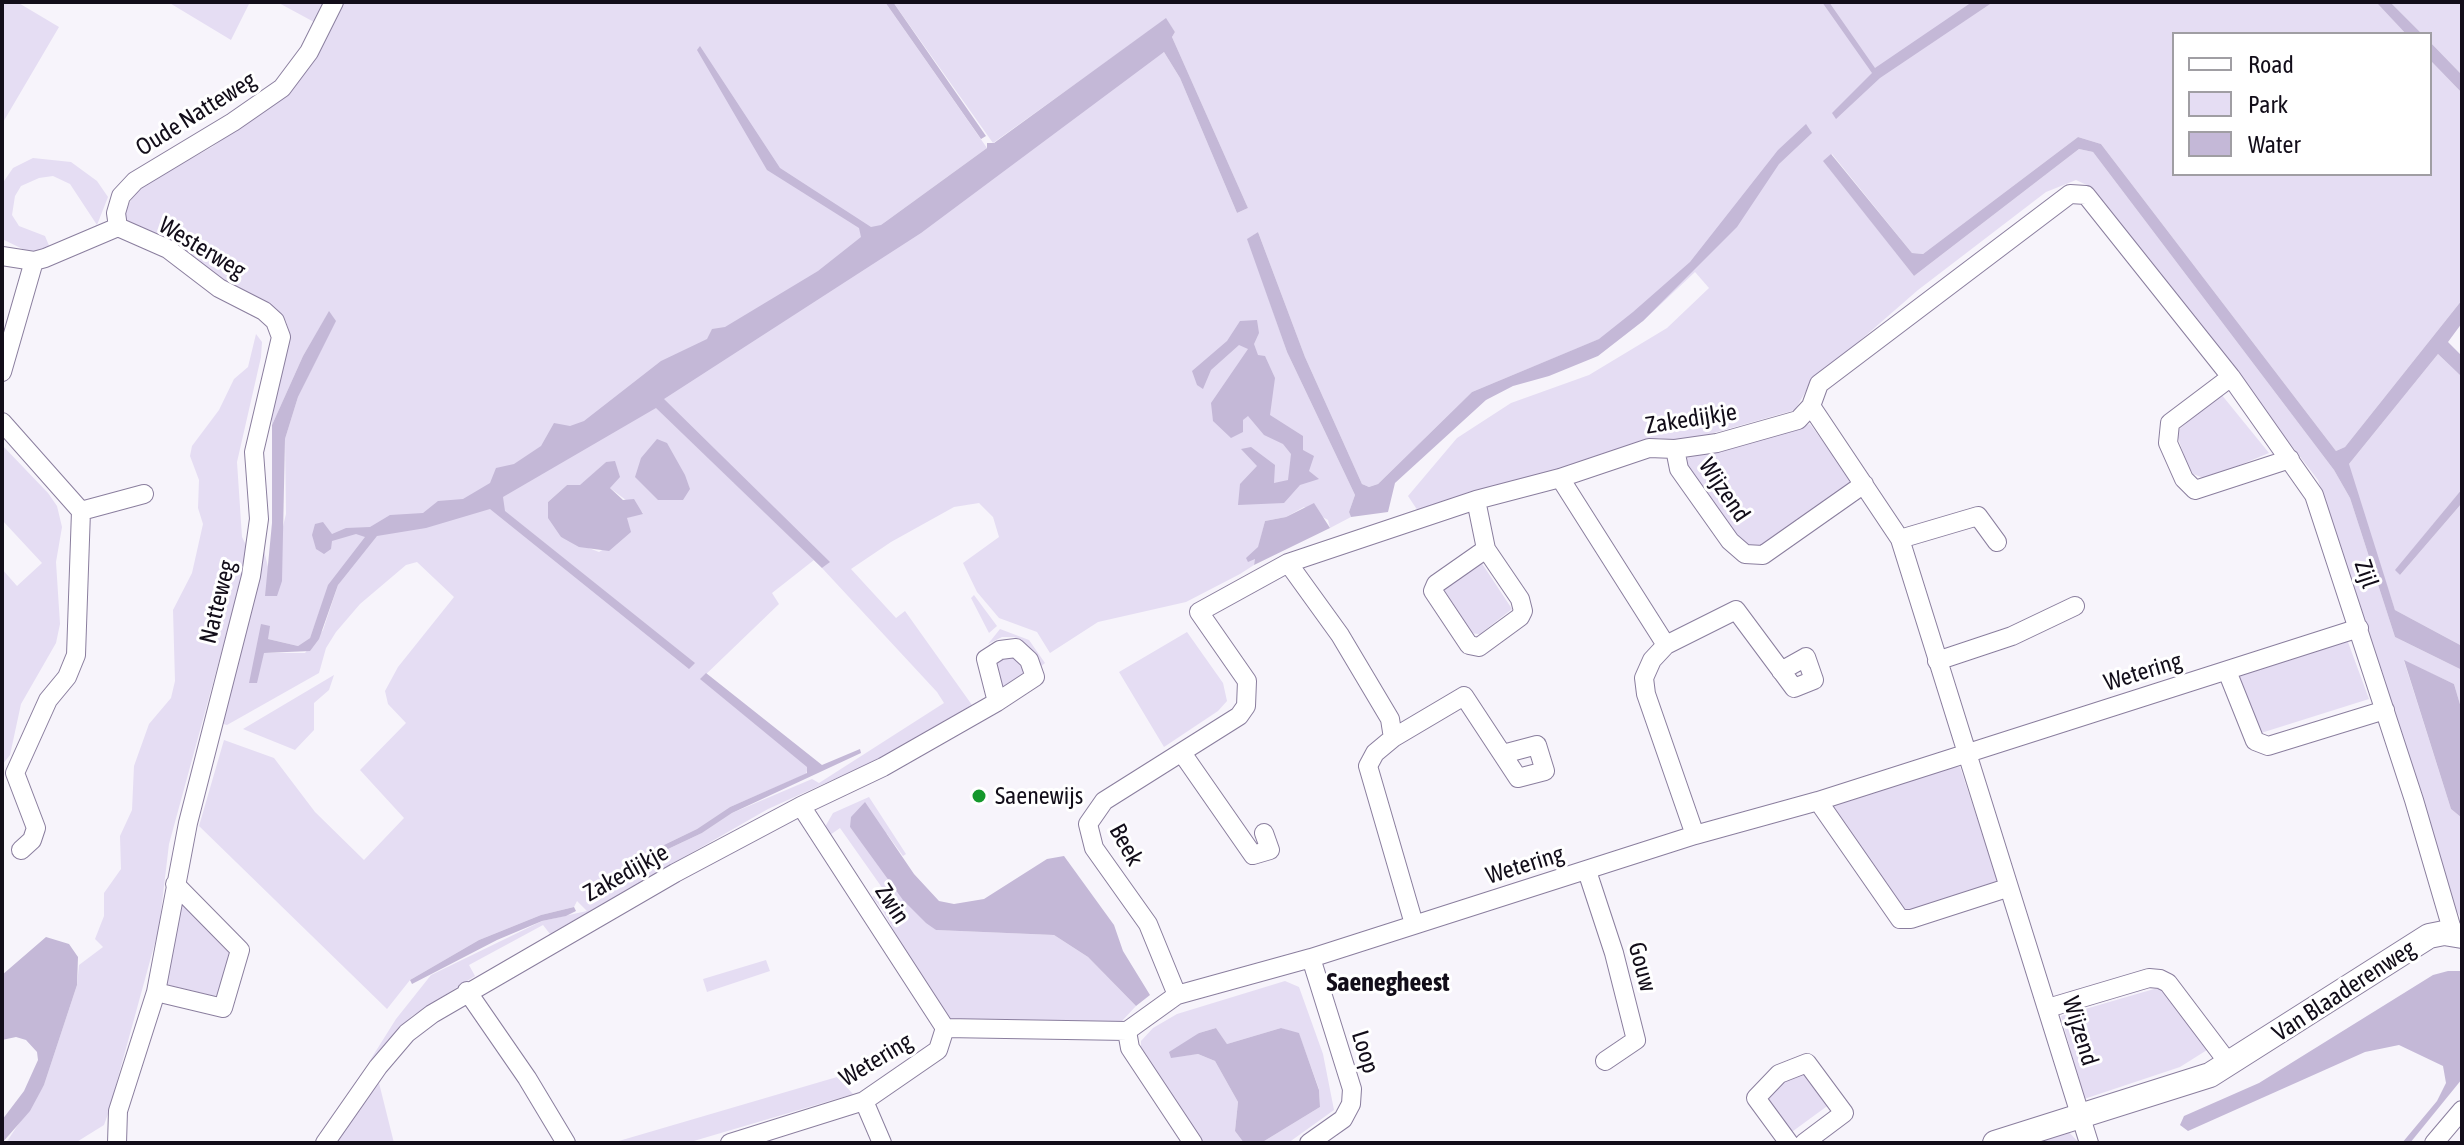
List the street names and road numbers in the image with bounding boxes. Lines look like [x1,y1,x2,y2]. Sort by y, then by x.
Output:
street label: Oude Natteweg [131,66,261,162]
street label: Westerweg [153,211,251,285]
street label: Zakedijkje [1643,398,1739,440]
street label: Wijzend [1692,453,1756,527]
street label: Zijl [2348,556,2384,592]
street label: Natteweg [194,557,242,647]
street label: Wetering [2101,647,2185,697]
street label: Beek [1103,819,1149,871]
street label: Zakedijkje [579,838,673,908]
street label: Wetering [1483,840,1567,890]
street label: Zwin [868,878,916,930]
street label: Van Blaaderenweg [2267,934,2421,1048]
street label: Gouw [1622,939,1662,995]
street label: Wijzend [2056,993,2104,1069]
street label: Wetering [834,1027,918,1093]
street label: Loop [1345,1027,1385,1077]

